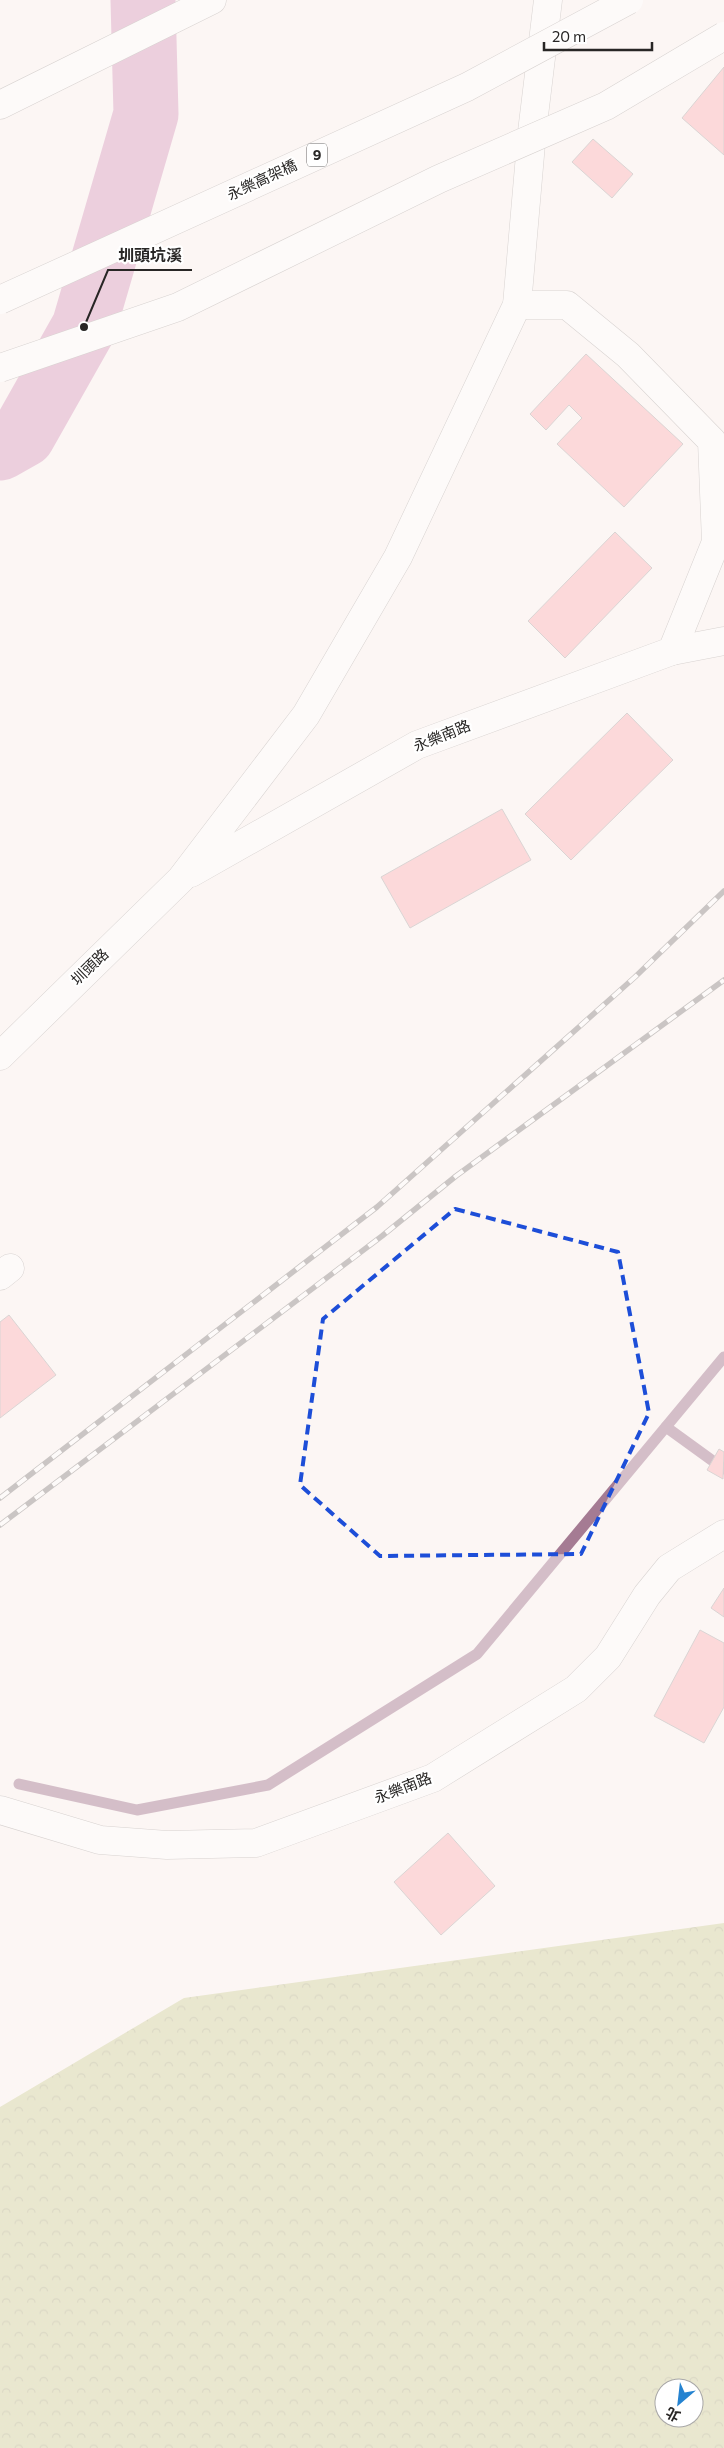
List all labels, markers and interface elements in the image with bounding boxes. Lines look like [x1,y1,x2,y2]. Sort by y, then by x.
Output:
scale bar [544,20,652,52]
text: 20 m [552,27,586,45]
road number: 9 [307,144,327,166]
street label: 永樂高架橋 [224,155,299,203]
callout: 圳頭坑溪 [108,239,192,270]
text: 圳頭坑溪 [118,245,182,264]
street label: 永樂南路 [410,715,473,755]
street label: 圳頭路 [67,944,112,988]
street label: 永樂南路 [371,1768,434,1806]
north arrow [654,2378,704,2428]
text: 北 [662,2404,683,2426]

